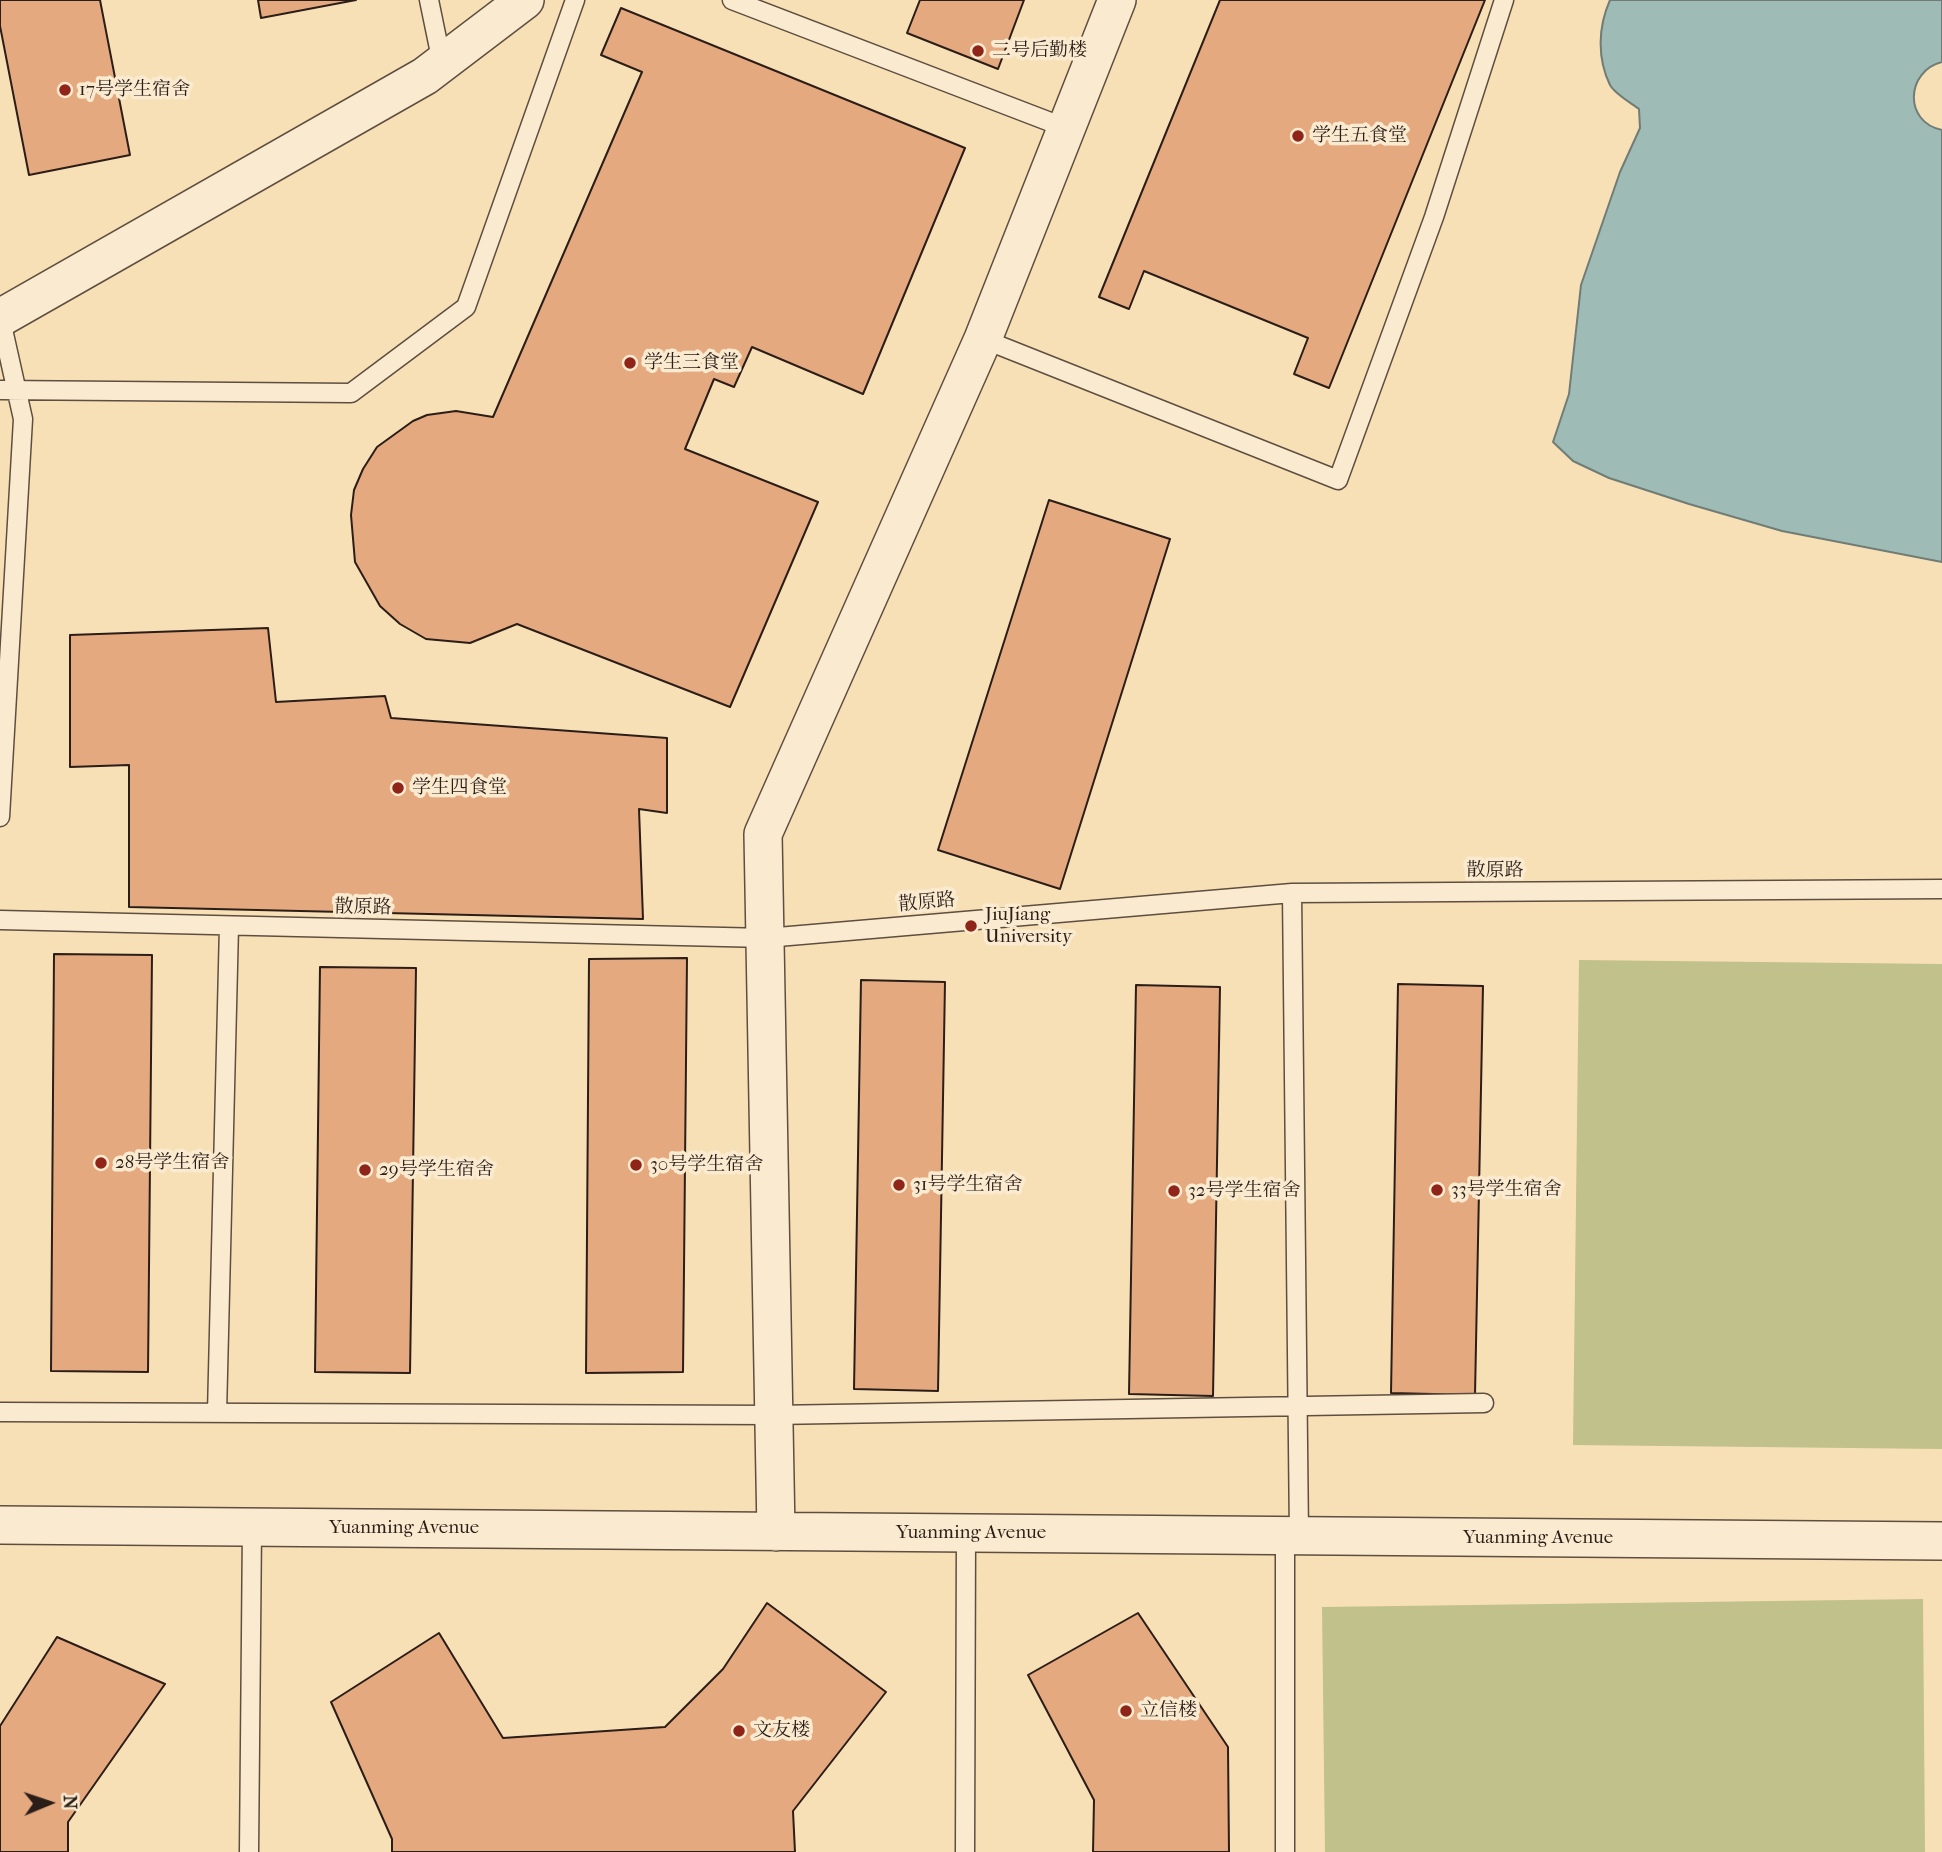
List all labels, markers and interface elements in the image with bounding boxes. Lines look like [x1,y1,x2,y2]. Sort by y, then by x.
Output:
place label: 二号后勤楼 [992,40,1087,62]
marker: 二号后勤楼 [970,43,986,59]
place label: 17号学生宿舍 [79,79,190,101]
marker: 17号学生宿舍 [57,82,73,98]
place label: 学生五食堂 [1312,125,1407,147]
marker: 学生五食堂 [1290,128,1306,144]
place label: 学生三食堂 [644,352,739,374]
marker: 学生三食堂 [622,355,638,371]
place label: 学生四食堂 [412,777,507,799]
marker: 学生四食堂 [390,780,406,796]
street label: 散原路 [1467,860,1523,882]
street label: 散原路 [898,889,956,917]
street label: 散原路 [334,896,392,920]
place label: JiuJiang University [985,904,1072,948]
marker: JiuJiang University [963,918,979,934]
place label: 28号学生宿舍 [115,1152,229,1174]
place label: 30号学生宿舍 [650,1154,763,1176]
marker: 28号学生宿舍 [93,1155,109,1171]
marker: 30号学生宿舍 [628,1157,644,1173]
place label: 29号学生宿舍 [379,1159,494,1181]
marker: 29号学生宿舍 [357,1162,373,1178]
place label: 31号学生宿舍 [913,1174,1023,1196]
marker: 31号学生宿舍 [891,1177,907,1193]
place label: 33号学生宿舍 [1451,1179,1562,1201]
place label: 32号学生宿舍 [1188,1180,1301,1202]
marker: 33号学生宿舍 [1429,1182,1445,1198]
marker: 32号学生宿舍 [1166,1183,1182,1199]
street label: Yuanming Avenue [329,1517,479,1539]
street label: Yuanming Avenue [896,1522,1046,1544]
street label: Yuanming Avenue [1463,1527,1613,1549]
place label: 立信楼 [1140,1700,1197,1722]
marker: 立信楼 [1118,1703,1134,1719]
place label: 文友楼 [753,1720,810,1742]
marker: 文友楼 [731,1723,747,1739]
north arrow [14,1768,84,1838]
text: N [59,1795,81,1810]

